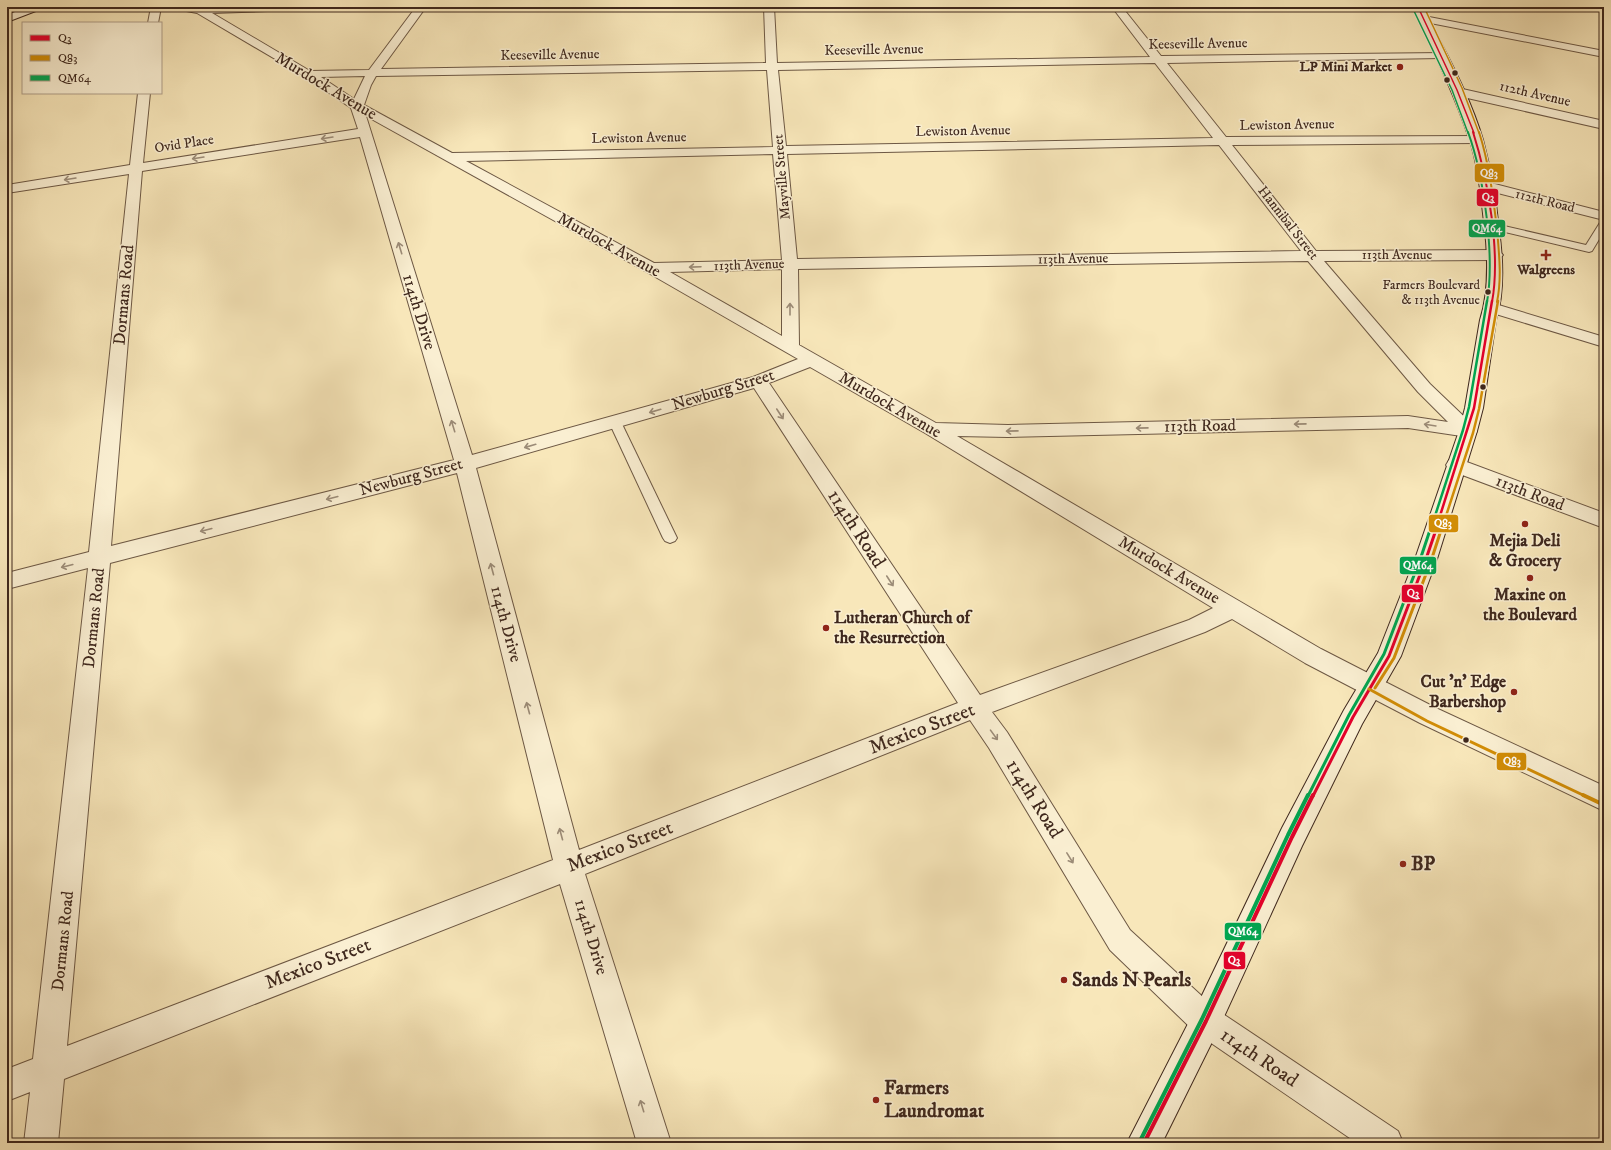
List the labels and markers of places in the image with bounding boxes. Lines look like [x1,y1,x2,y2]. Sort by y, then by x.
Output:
place label: LP Mini Market [1299,58,1393,76]
marker: LP Mini Market [1395,62,1405,72]
unlabelled marker [1450,68,1460,78]
unlabelled marker [1442,75,1452,85]
marker: Walgreens [1541,250,1551,260]
place label: Walgreens [1516,261,1575,279]
place label: Farmers Boulevard & 113th Avenue [1382,277,1481,308]
marker: Farmers Boulevard & 113th Avenue [1483,287,1493,297]
unlabelled marker [1478,382,1488,392]
marker: Mejia Deli & Grocery [1520,519,1530,529]
place label: Mejia Deli & Grocery [1489,530,1562,572]
marker: Maxine on the Boulevard [1525,573,1535,583]
place label: Maxine on the Boulevard [1483,584,1577,626]
place label: Lutheran Church of the Resurrection [834,607,974,649]
marker: Lutheran Church of the Resurrection [821,623,831,633]
place label: Cut 'n' Edge Barbershop [1421,671,1506,713]
marker: Cut 'n' Edge Barbershop [1509,687,1519,697]
unlabelled marker [1461,735,1471,745]
place label: BP [1411,852,1436,877]
marker: BP [1398,859,1408,869]
place label: Sands N Pearls [1072,968,1191,993]
marker: Sands N Pearls [1059,975,1069,985]
place label: Farmers Laundromat [884,1076,985,1124]
marker: Farmers Laundromat [871,1095,881,1105]

